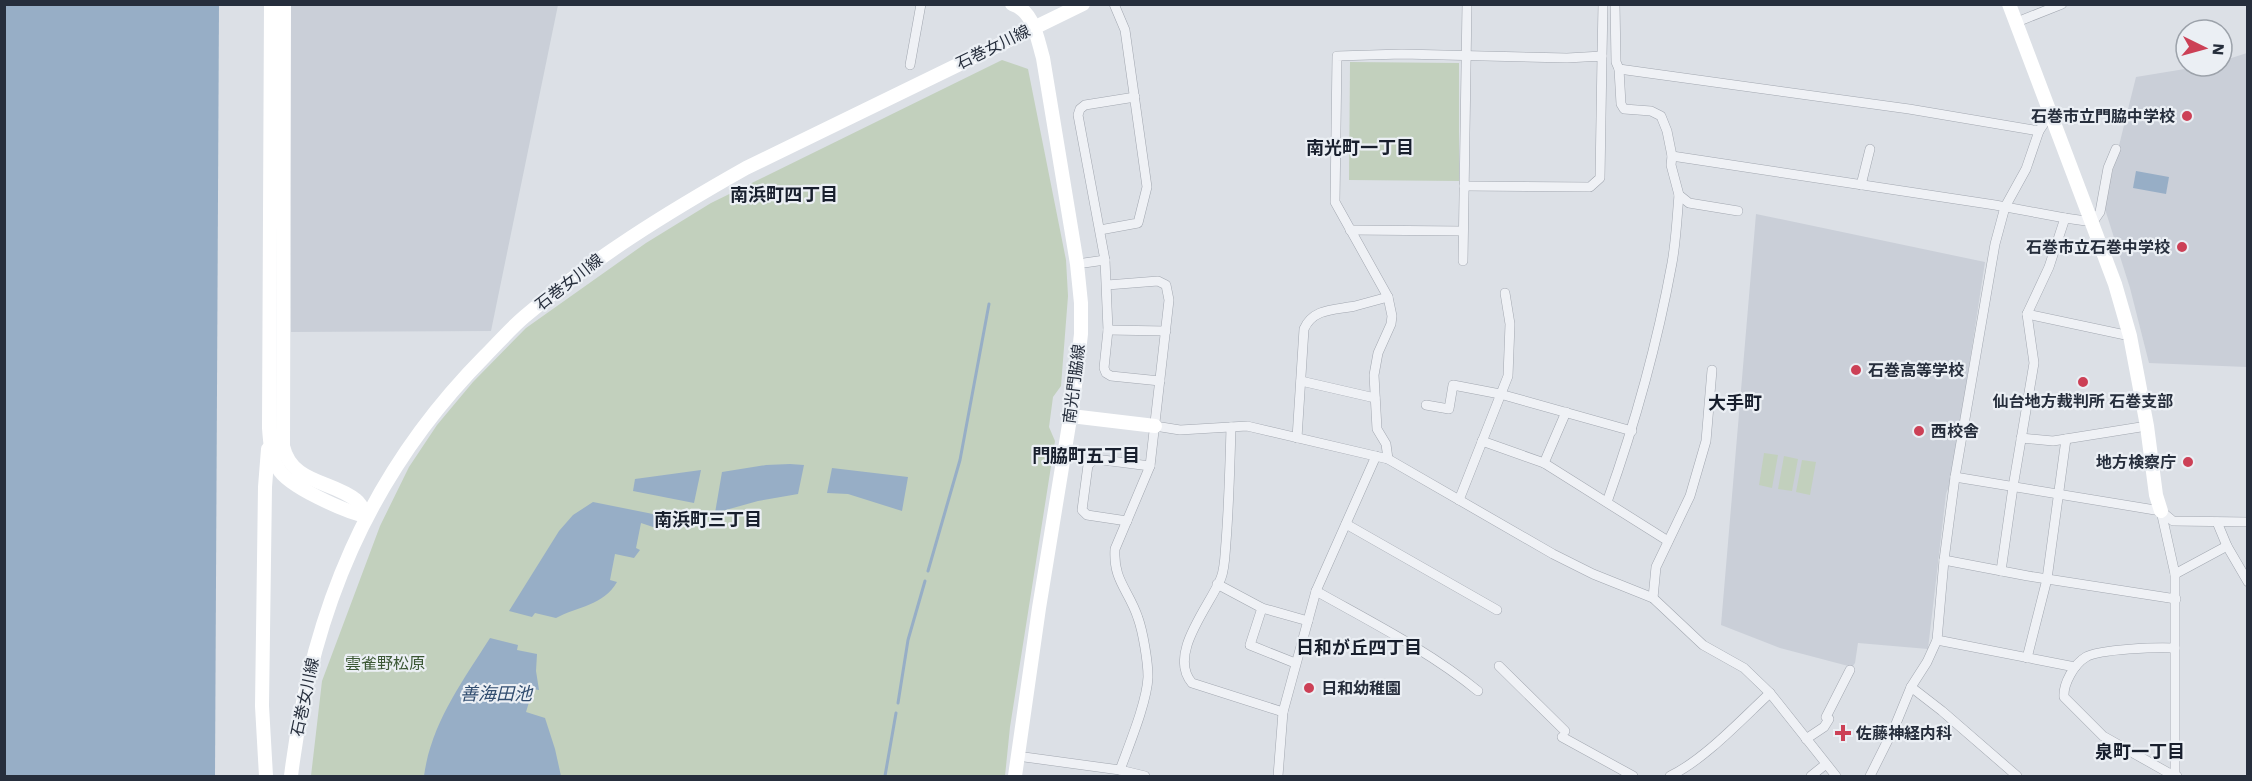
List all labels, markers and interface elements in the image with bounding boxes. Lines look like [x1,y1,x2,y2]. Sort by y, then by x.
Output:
north arrow [2174,18,2234,78]
street label: 石巻女川線 [953,21,1033,73]
text: N [2208,43,2228,56]
place label: 石巻市立門脇中学校 [2031,107,2175,126]
marker: 石巻市立門脇中学校 [2180,109,2194,123]
district label: 南光町一丁目 [1306,137,1414,158]
district label: 南浜町四丁目 [730,184,838,205]
place label: 石巻市立石巻中学校 [2026,238,2170,257]
marker: 石巻市立石巻中学校 [2175,240,2189,254]
street label: 石巻女川線 [532,250,606,314]
street label: 南光門脇線 [1060,343,1088,425]
place label: 石巻高等学校 [1868,361,1964,380]
marker: 石巻高等学校 [1849,363,1863,377]
marker: 仙台地方裁判所 石巻支部 [2076,375,2090,389]
district label: 大手町 [1708,392,1762,413]
place label: 仙台地方裁判所 石巻支部 [1992,392,2173,411]
place label: 西校舎 [1931,422,1979,441]
marker: 西校舎 [1912,424,1926,438]
district label: 門脇町五丁目 [1032,445,1140,466]
place label: 地方検察庁 [2096,453,2176,472]
marker: 地方検察庁 [2181,455,2195,469]
district label: 南浜町三丁目 [654,509,762,530]
district label: 日和が丘四丁目 [1296,637,1422,658]
park label: 雲雀野松原 [345,654,425,673]
street label: 石巻女川線 [287,656,323,738]
place label: 日和幼稚園 [1321,679,1401,698]
marker: 日和幼稚園 [1302,681,1316,695]
water label: 善海田池 [460,683,534,704]
marker: 佐藤神経内科 [1834,724,1852,742]
place label: 佐藤神経内科 [1855,724,1952,743]
district label: 泉町一丁目 [2095,741,2185,762]

